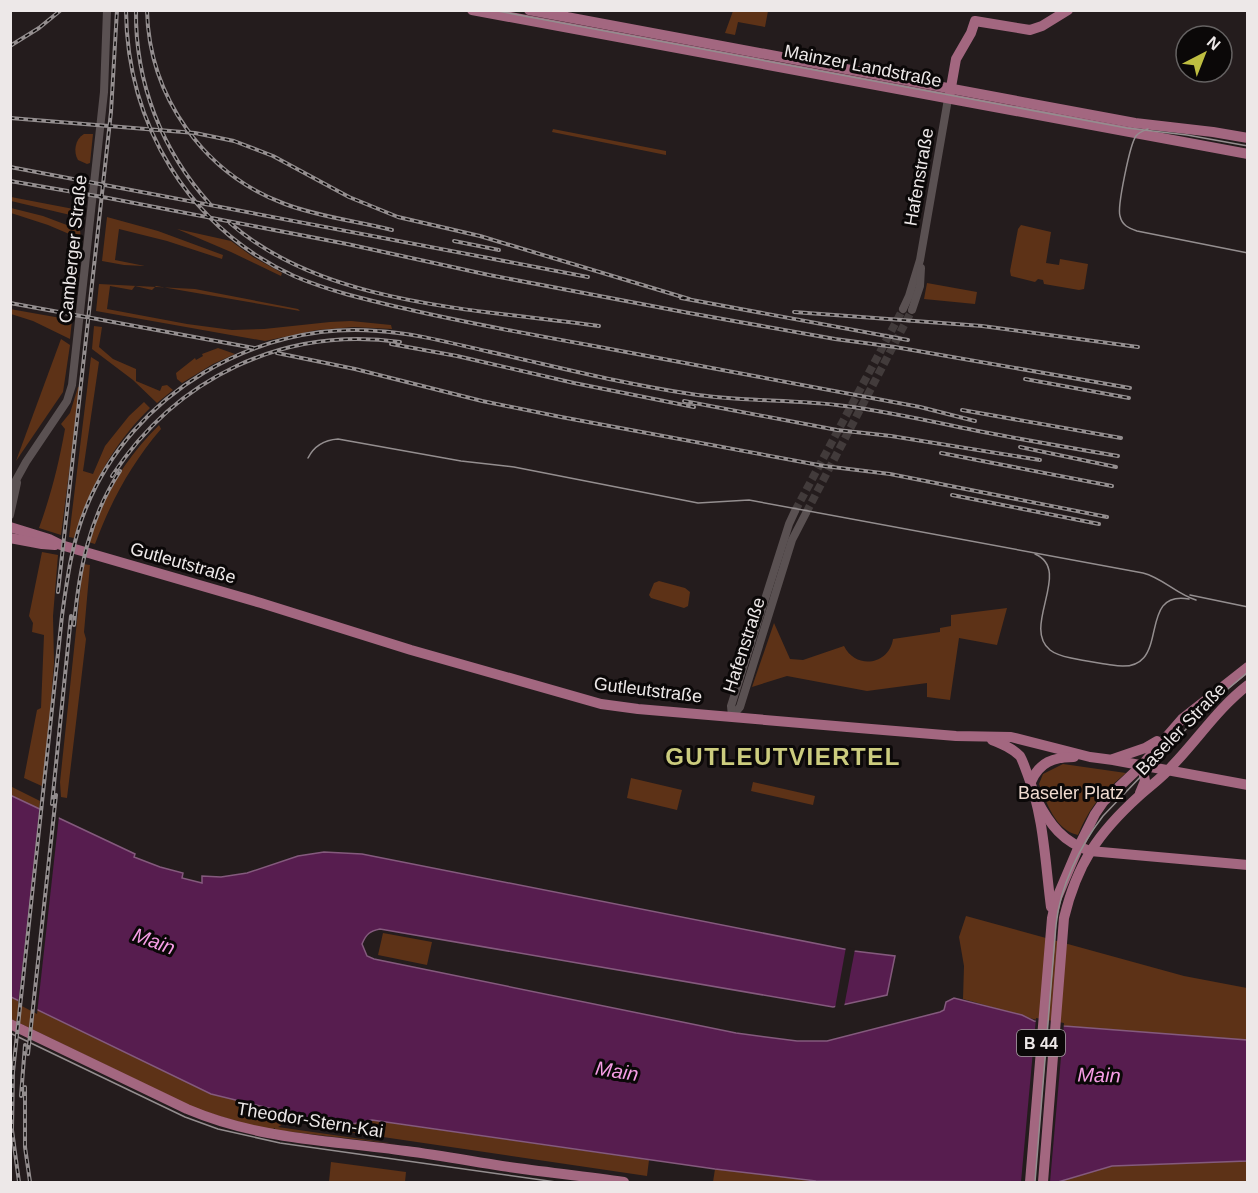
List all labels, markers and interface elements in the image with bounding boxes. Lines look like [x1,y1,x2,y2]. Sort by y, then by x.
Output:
north arrow [1174,24,1234,84]
text: N [1204,33,1224,53]
street label: Mainzer Landstraße [783,41,943,91]
street label: Hafenstraße [901,126,937,228]
street label: Camberger Straße [55,174,91,324]
street label: Gutleutstraße [128,538,238,588]
street label: Hafenstraße [719,595,769,695]
street label: Gutleutstraße [593,673,703,707]
street label: Baseler Straße [1132,679,1230,779]
district label: GUTLEUTVIERTEL [665,743,901,770]
park label: Baseler Platz [1018,783,1124,803]
water label: Main [130,923,178,959]
road number: B 44 [1017,1030,1065,1056]
water label: Main [594,1057,640,1085]
water label: Main [1077,1064,1121,1086]
street label: Theodor-Stern-Kai [235,1099,385,1141]

